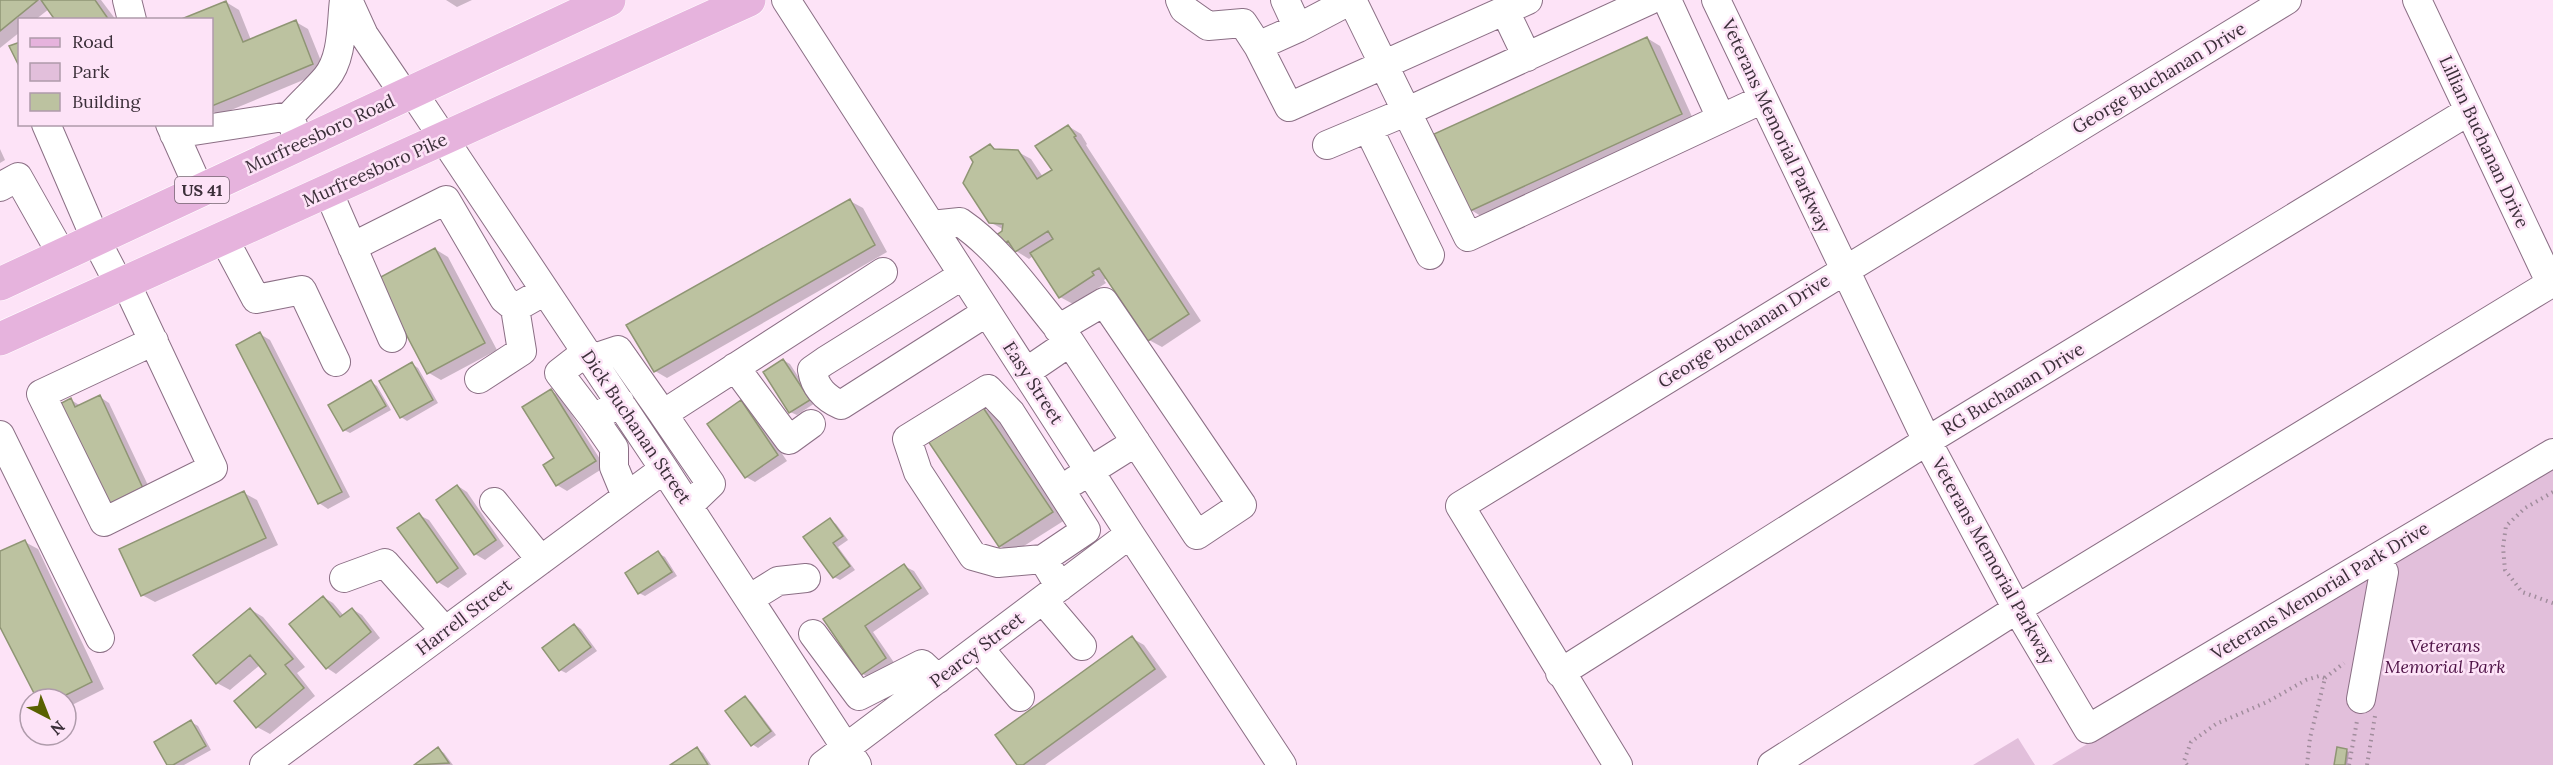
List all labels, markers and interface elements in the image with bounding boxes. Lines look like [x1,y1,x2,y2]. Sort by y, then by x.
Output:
street label: Veterans Memorial Parkway [1716,14,1836,237]
street label: George Buchanan Drive [2068,17,2250,138]
legend [18,18,213,126]
text: Road [72,30,114,53]
street label: Lillian Buchanan Drive [2434,52,2535,232]
text: Park [72,60,110,83]
street label: Murfreesboro Road [241,89,398,178]
text: Building [72,90,142,113]
street label: Murfreesboro Pike [299,127,451,212]
road number: US 41 [175,177,229,203]
street label: George Buchanan Drive [1654,268,1834,393]
street label: Easy Street [998,337,1069,428]
street label: RG Buchanan Drive [1937,337,2088,440]
street label: Dick Buchanan Street [576,345,697,508]
street label: Veterans Memorial Parkway [1926,452,2060,669]
street label: Veterans Memorial Park Drive [2206,516,2433,665]
street label: Harrell Street [411,573,516,660]
street label: Pearcy Street [925,607,1028,693]
park label: Veterans Memorial Park [2384,634,2506,678]
north arrow [18,687,78,747]
text: N [47,717,69,740]

